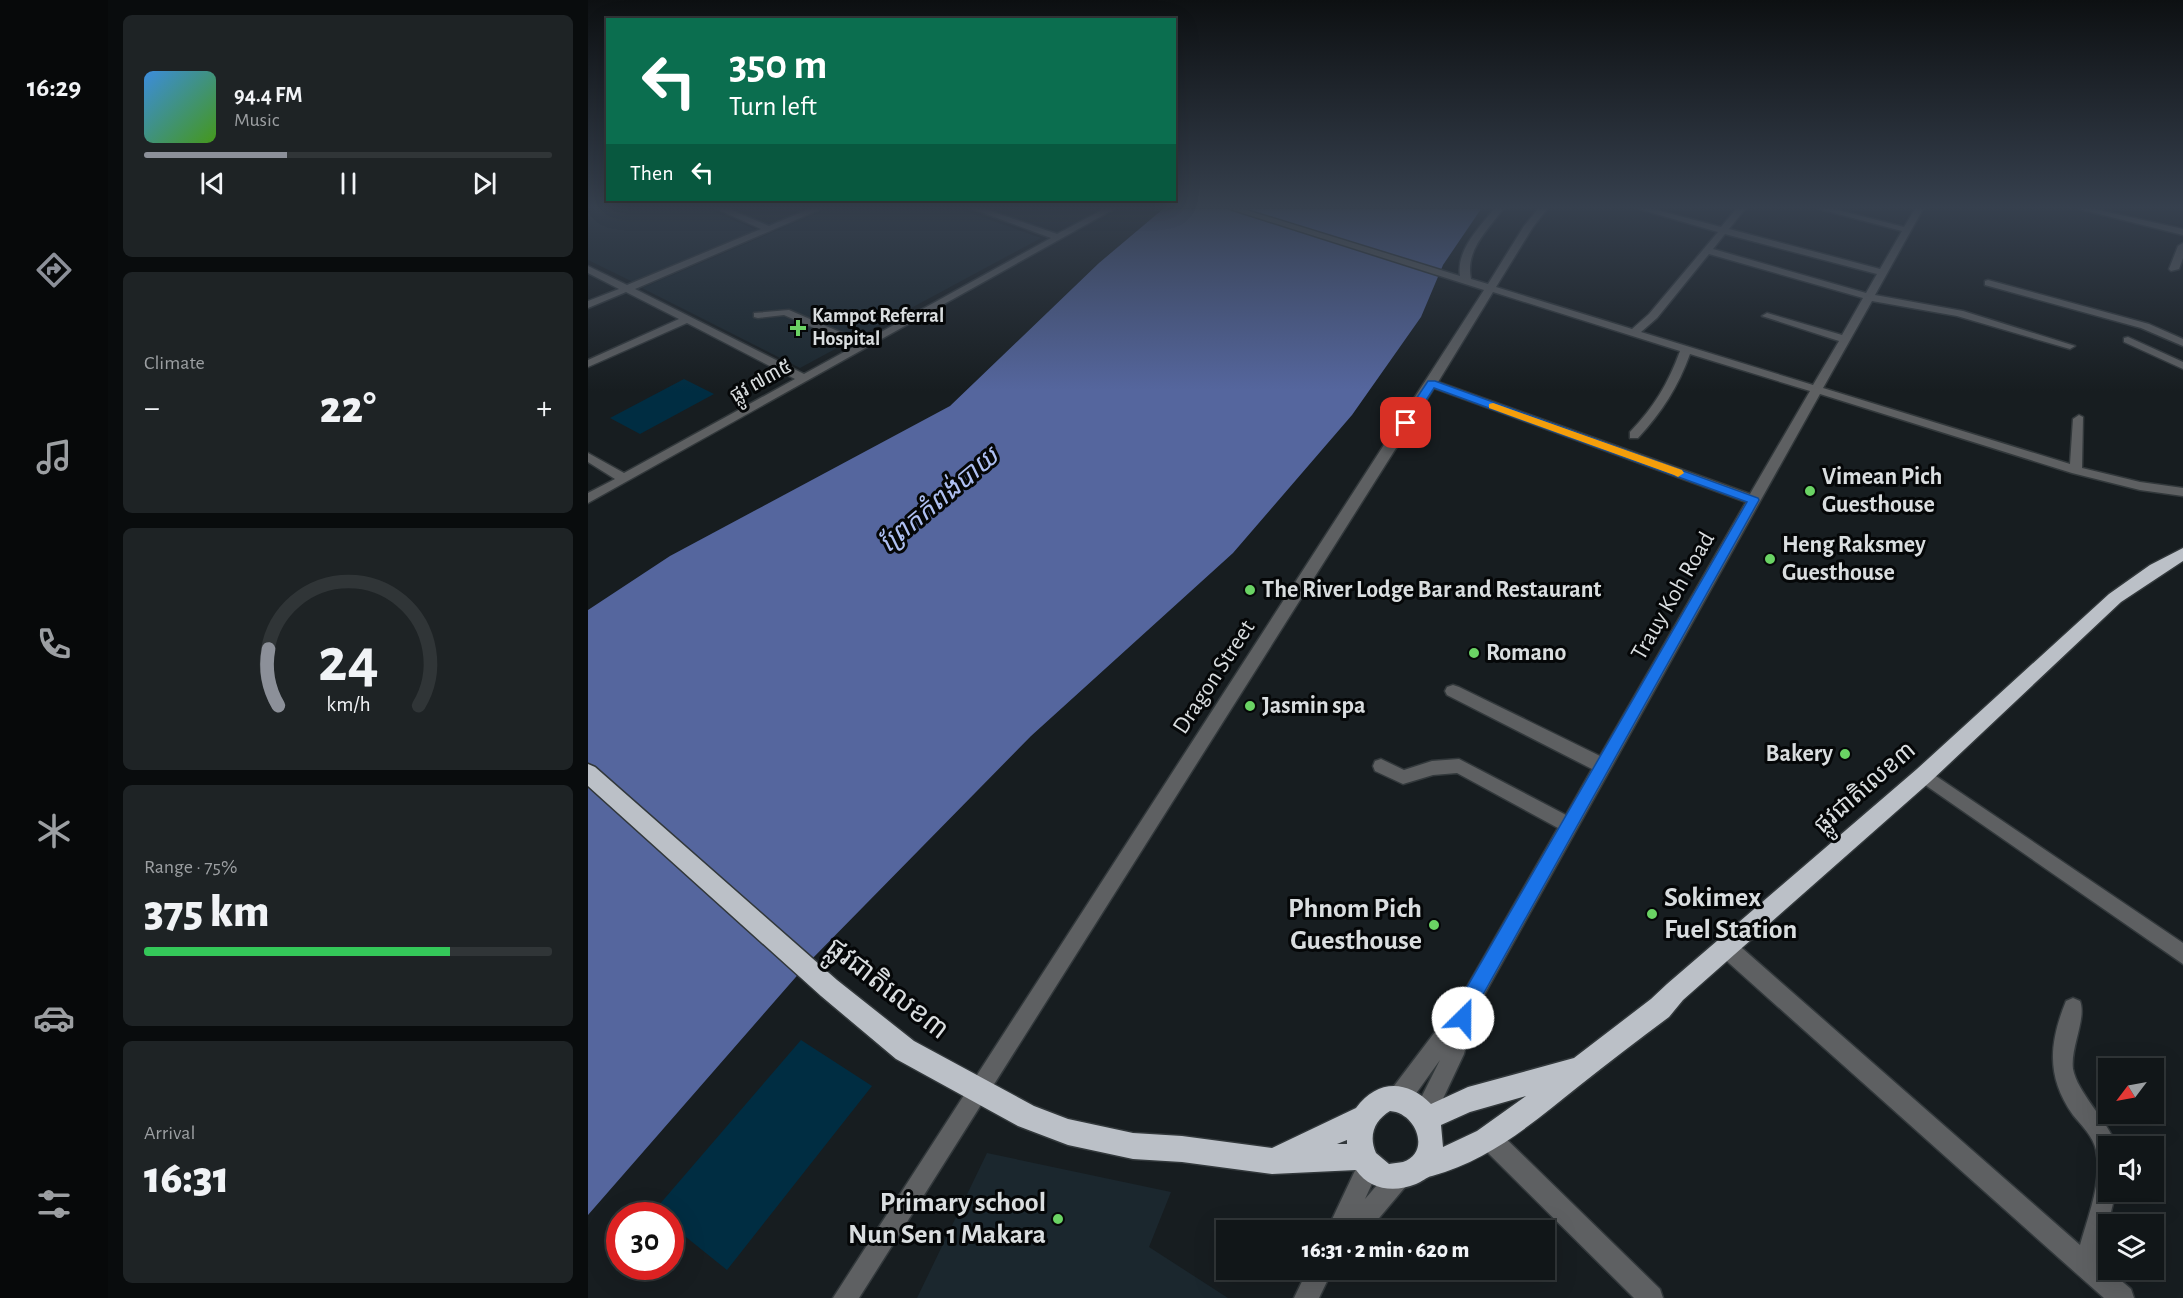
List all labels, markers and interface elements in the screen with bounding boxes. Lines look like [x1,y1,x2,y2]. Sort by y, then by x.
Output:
icon: left [630,42,708,120]
text: 350 m [729,44,827,86]
text: 16:29 [27,74,81,101]
text: 94.4 FM [234,84,302,106]
text: Turn left [729,93,817,120]
text: Music [234,110,280,130]
icon: left [686,156,719,189]
text: Then [630,162,674,184]
icon: previous [196,167,229,200]
icon: pause [332,167,365,200]
icon: next [468,167,501,200]
icon: directions [33,249,75,291]
place label: Kampot Referral Hospital [812,306,944,349]
marker: Kampot Referral Hospital [789,319,807,337]
text: Climate [144,353,205,373]
street label: ផ្លូវ ៧៣៥ [726,356,799,413]
text: 22° [320,386,376,431]
text: − [144,392,160,425]
text: + [536,392,552,425]
pin [1380,397,1431,448]
icon: arrive [1389,406,1422,439]
icon: music [33,436,75,478]
water label: ព្រែកកំពង់បាយ [873,439,1006,559]
place label: Vimean Pich Guesthouse [1822,465,1942,517]
marker: Vimean Pich Guesthouse [1803,484,1817,498]
street label: Trauy Koh Road [1627,528,1719,664]
place label: Heng Raksmey Guesthouse [1782,533,1926,585]
marker: Heng Raksmey Guesthouse [1763,552,1777,566]
place label: The River Lodge Bar and Restaurant [1262,578,1601,602]
marker: The River Lodge Bar and Restaurant [1243,583,1257,597]
street label: Dragon Street [1168,616,1260,738]
icon: phone [33,623,75,665]
text: 24 [318,630,378,692]
place label: Romano [1486,641,1567,665]
marker: Romano [1467,646,1481,660]
text: km/h [326,694,370,715]
place label: Jasmin spa [1262,694,1366,718]
marker: Jasmin spa [1243,699,1257,713]
street label: ផ្លូវជាតិលេខ៣ [1809,737,1926,845]
place label: Bakery [1766,742,1833,766]
marker: Bakery [1838,747,1852,761]
icon: climate [33,810,75,852]
text: Range · 75% [144,857,237,877]
place label: Sokimex Fuel Station [1664,884,1797,944]
text: 375 km [144,890,269,935]
place label: Phnom Pich Guesthouse [1288,895,1422,955]
marker: Sokimex Fuel Station [1645,907,1659,921]
marker: Phnom Pich Guesthouse [1427,918,1441,932]
street label: ផ្លូវជាតិលេខ៣ [815,930,955,1052]
position arrow [1431,986,1495,1050]
icon: car [33,997,75,1039]
north arrow [2098,1058,2164,1124]
map controls [2098,1058,2164,1280]
text: Arrival [144,1123,195,1143]
button: sound [2098,1136,2164,1202]
text: 16:31 [144,1156,229,1201]
icon: filters [33,1183,75,1225]
place label: Primary school Nun Sen 1 Makara [848,1189,1046,1249]
speed limit sign: 30 [606,1202,684,1280]
marker: Primary school Nun Sen 1 Makara [1051,1212,1065,1226]
button: layers [2098,1214,2164,1280]
text: 16:31 · 2 min · 620 m [1302,1239,1469,1261]

